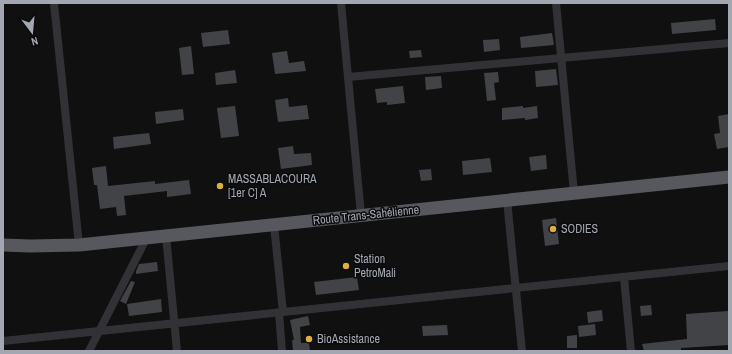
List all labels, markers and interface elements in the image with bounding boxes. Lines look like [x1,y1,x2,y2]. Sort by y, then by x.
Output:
north arrow [12,12,52,52]
text: N [30,34,40,49]
place label: MASSABLACOURA [1er C] A [228,171,317,201]
marker: MASSABLACOURA [1er C] A [215,181,225,191]
street label: Route Trans-Sahélienne [312,201,420,229]
place label: SODIES [561,221,599,237]
marker: SODIES [548,224,558,234]
place label: Station PetroMali [354,251,396,281]
marker: Station PetroMali [341,261,351,271]
place label: BioAssistance [317,331,380,347]
marker: BioAssistance [304,334,314,344]

